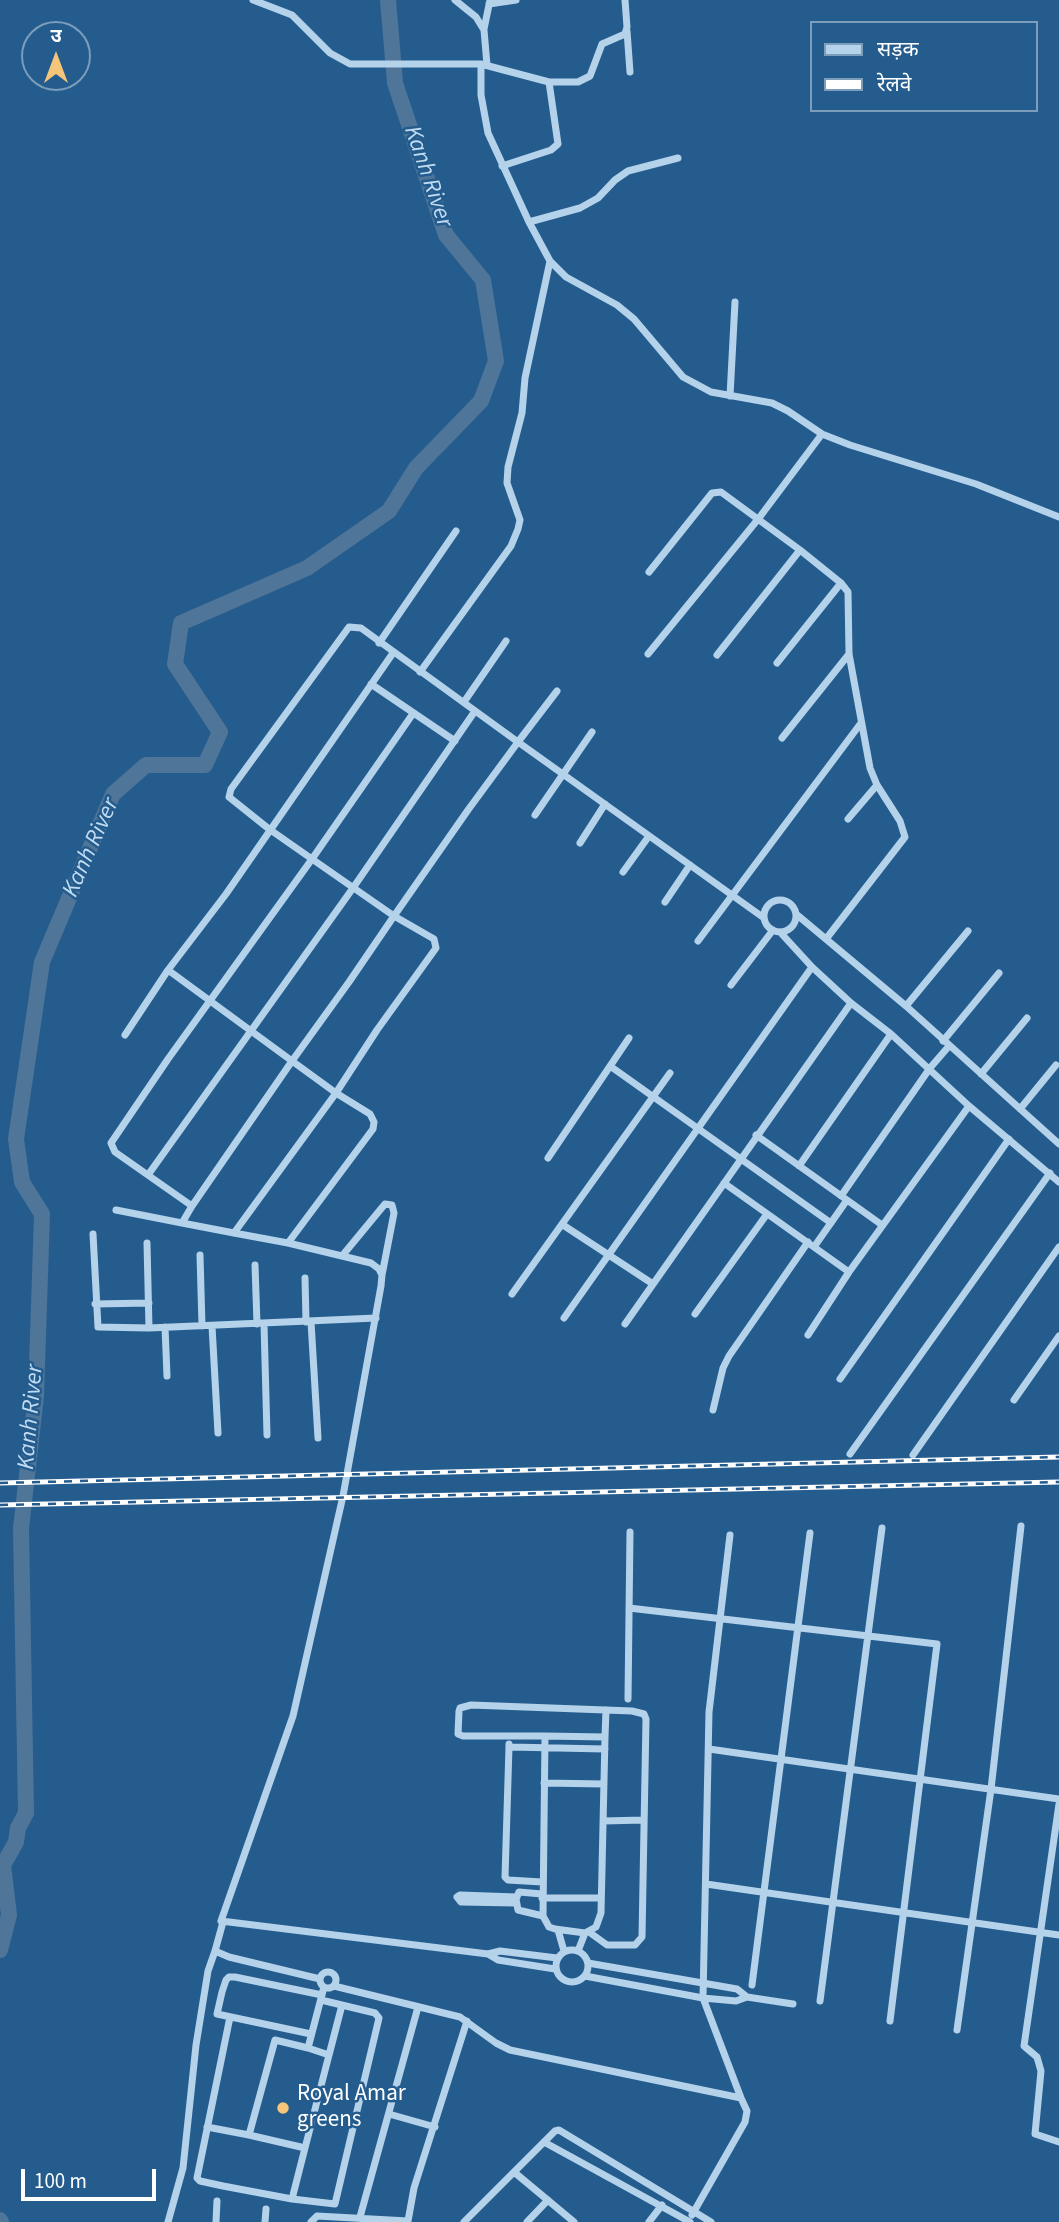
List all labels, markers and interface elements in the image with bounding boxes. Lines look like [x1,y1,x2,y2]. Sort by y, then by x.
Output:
north arrow [21,21,91,91]
legend [810,21,1038,112]
text: उ [50,23,62,50]
text: सड़क [877,34,919,64]
text: रेलवे [877,69,912,99]
water label: Kanh River [396,123,458,231]
water label: Kanh River [57,794,127,902]
water label: Kanh River [13,1363,51,1471]
place label: Royal Amar greens [297,2081,406,2135]
marker: Royal Amar greens [275,2100,291,2116]
scale bar [24,2156,159,2200]
text: 100 m [34,2166,87,2196]

